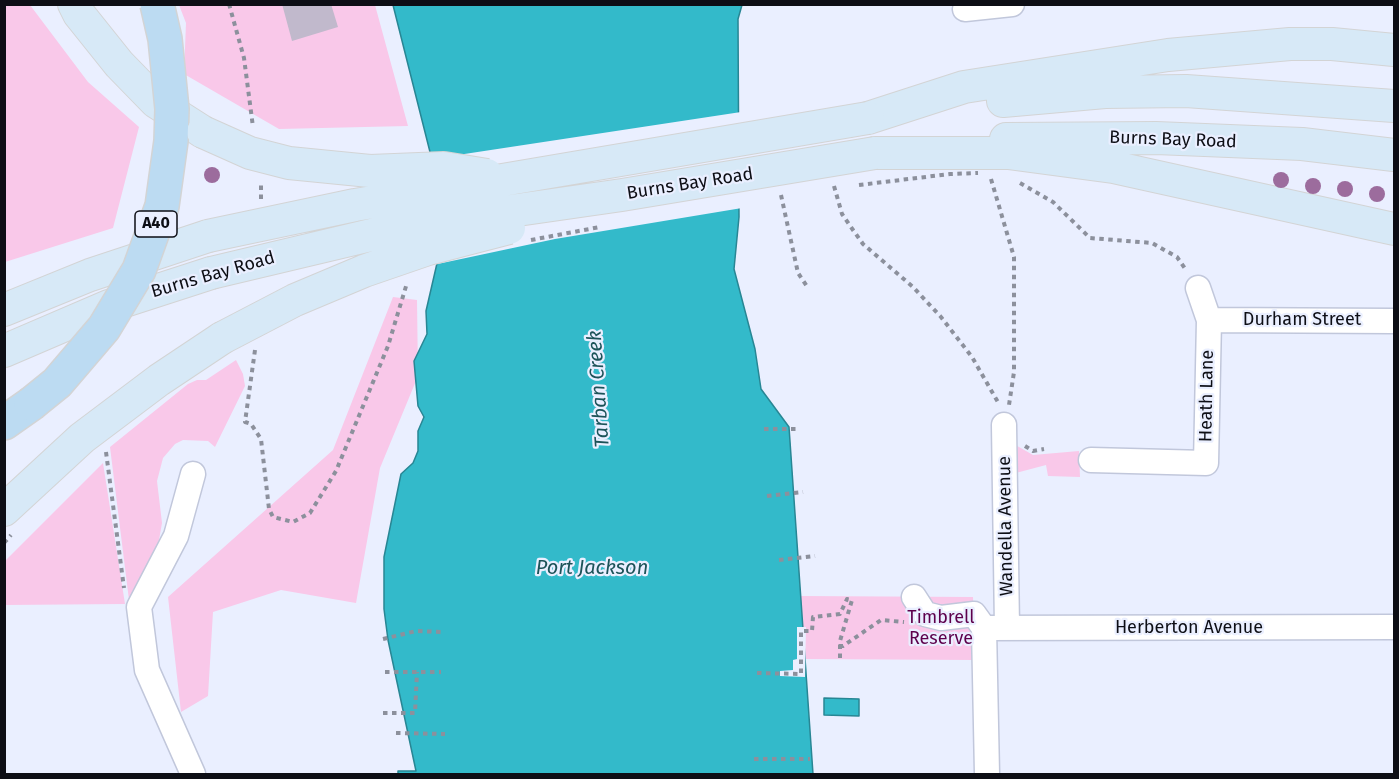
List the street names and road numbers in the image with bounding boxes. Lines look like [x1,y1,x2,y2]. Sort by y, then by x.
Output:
street label: Burns Bay Road [1109,127,1237,153]
street label: Burns Bay Road [625,163,755,205]
road number: A40 [135,211,177,237]
street label: Burns Bay Road [149,247,277,303]
street label: Durham Street [1243,309,1361,331]
street label: Heath Lane [1195,350,1219,442]
street label: Wandella Avenue [994,456,1018,596]
street label: Herberton Avenue [1115,617,1263,639]

